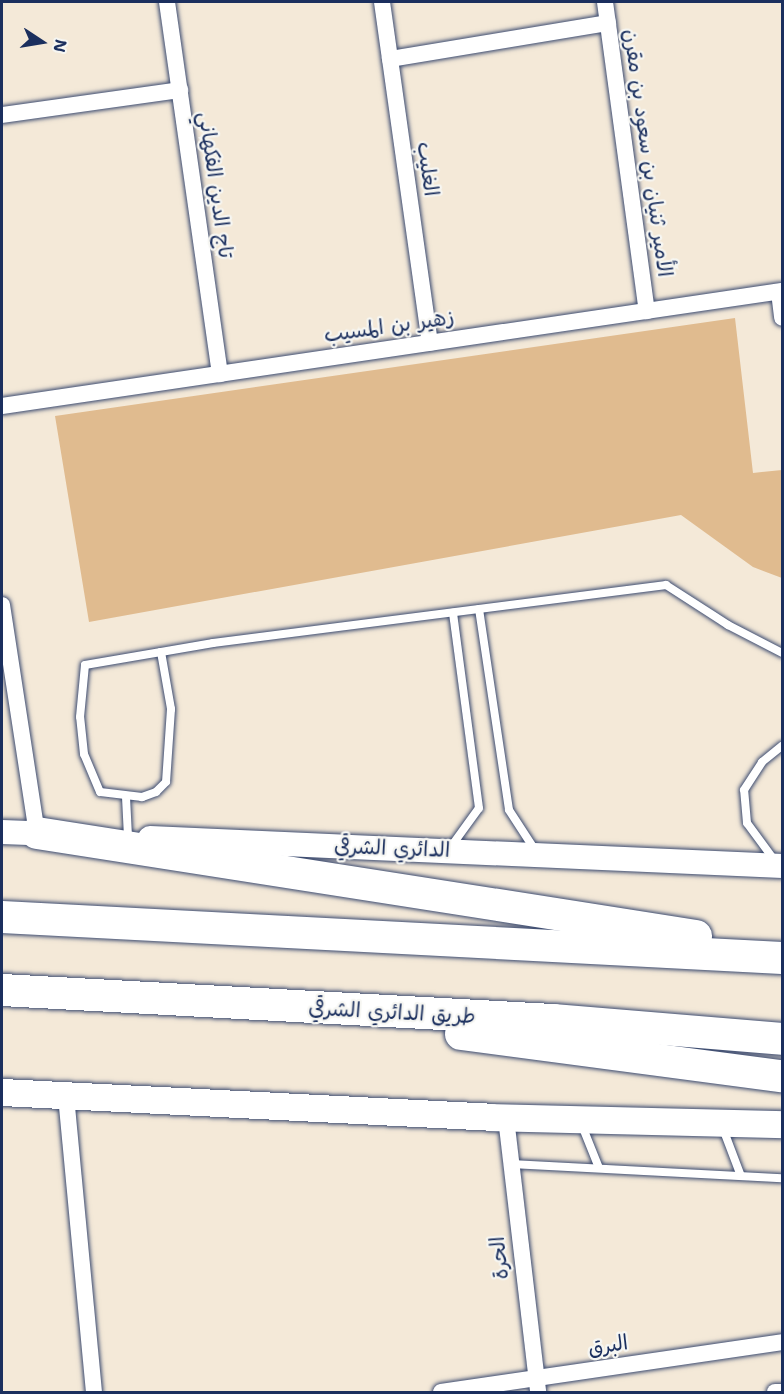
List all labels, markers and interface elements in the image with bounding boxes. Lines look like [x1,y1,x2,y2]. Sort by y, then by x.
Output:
north arrow [12,12,72,72]
street label: الأمير ثنيان بن سعود بن مقرن [618,27,678,279]
text: N [49,37,72,54]
street label: تاج الدين الفكهاني [193,110,239,260]
street label: الغليب [412,140,444,198]
street label: زهير بن المسيب [322,304,456,348]
street label: الدائري الشرقي [334,833,450,863]
street label: طريق الدائري الشرقي [308,995,476,1029]
street label: الحرة [484,1235,514,1281]
street label: البرق [586,1330,630,1360]

